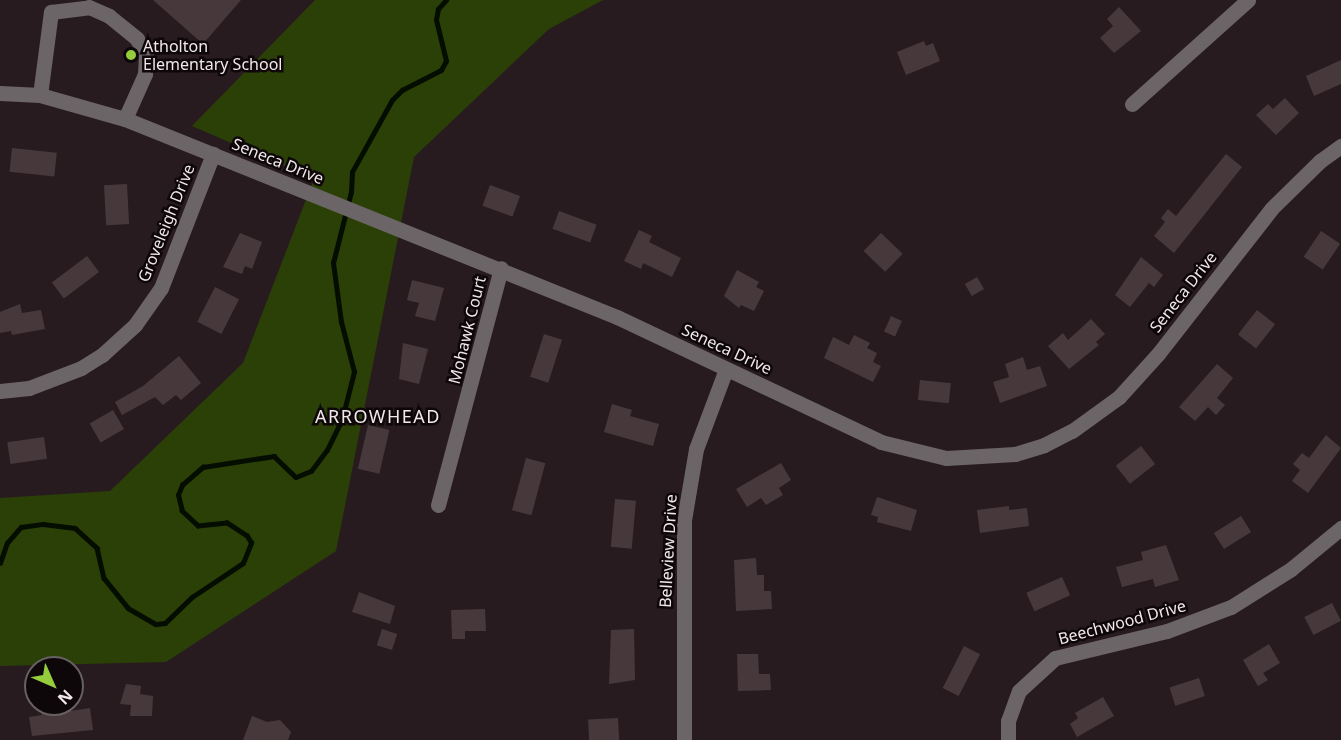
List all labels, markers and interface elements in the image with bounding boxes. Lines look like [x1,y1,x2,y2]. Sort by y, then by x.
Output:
place label: Atholton Elementary School [143,36,282,74]
marker: Atholton Elementary School [124,48,138,62]
street label: Seneca Drive [229,134,327,188]
street label: Groveleigh Drive [134,161,198,285]
street label: Seneca Drive [1146,248,1220,336]
street label: Mohawk Court [444,274,490,386]
street label: Seneca Drive [679,320,775,378]
district label: ARROWHEAD [315,405,441,427]
street label: Belleview Drive [655,494,681,608]
street label: Beechwood Drive [1056,596,1188,648]
north arrow [24,656,84,716]
text: N [53,685,78,710]

